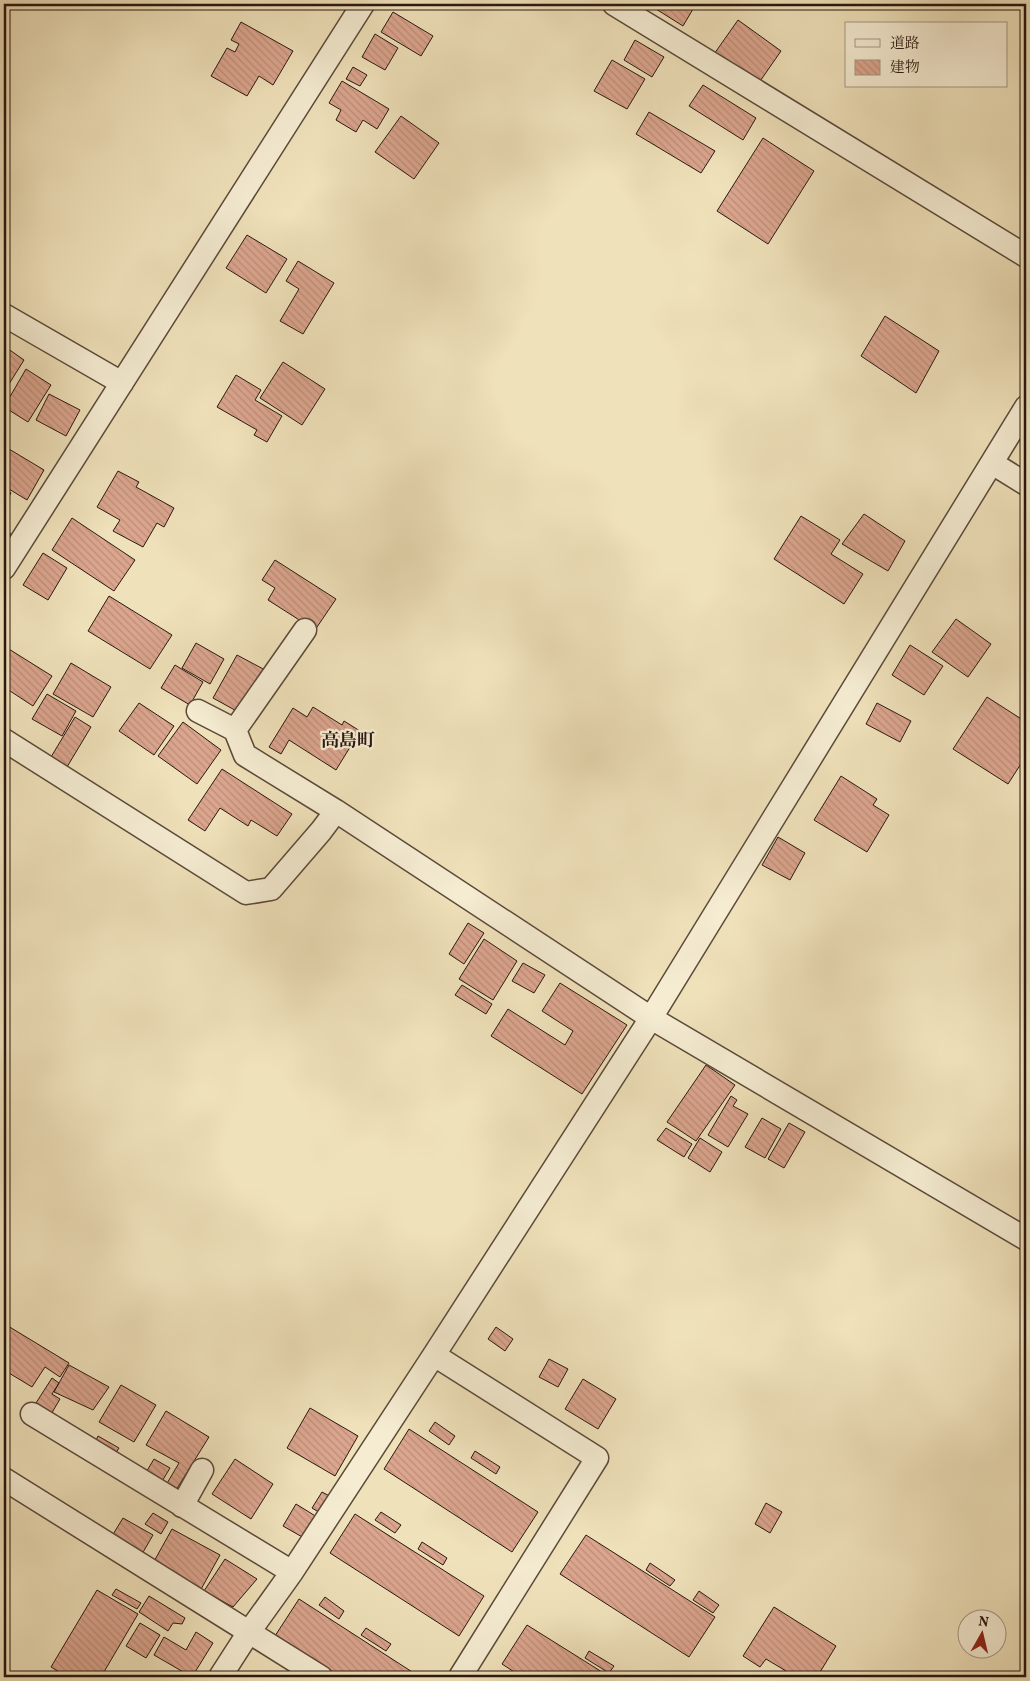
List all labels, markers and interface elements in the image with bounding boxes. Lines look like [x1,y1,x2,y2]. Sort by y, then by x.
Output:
legend [845,22,1008,88]
text: 道路 [890,34,920,55]
text: 建物 [890,58,920,79]
district label: 高島町 [321,729,375,754]
north arrow [958,1608,1008,1658]
text: N [977,1612,990,1633]

